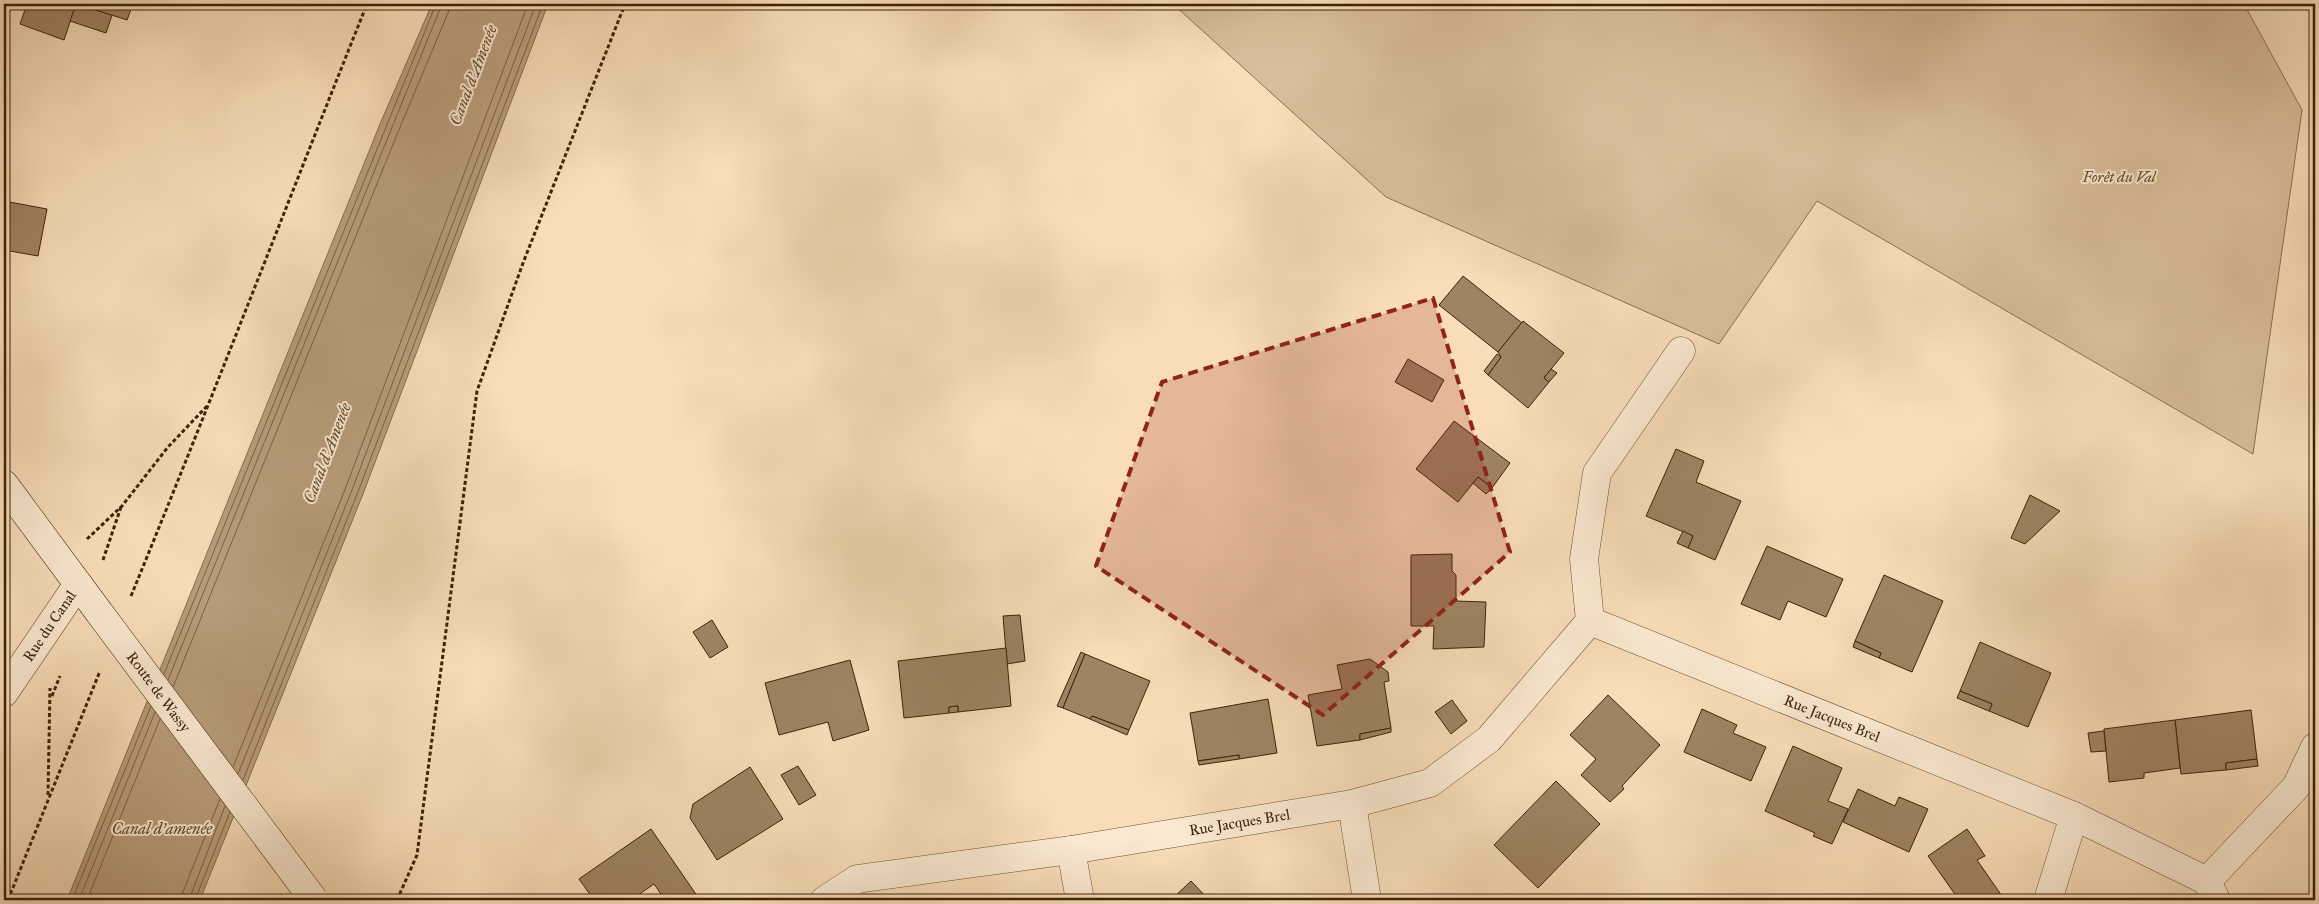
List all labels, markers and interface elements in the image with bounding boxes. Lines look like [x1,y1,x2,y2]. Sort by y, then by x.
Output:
water label: Canal d'Amenée [445,21,501,128]
park label: Forêt du Val [2081,168,2158,186]
water label: Canal d'Amenée [299,399,355,506]
street label: Rue du Canal [19,586,80,665]
street label: Route de Wassy [123,648,195,736]
street label: Rue Jacques Brel [1781,691,1884,746]
street label: Rue Jacques Brel [1188,805,1292,840]
water label: Canal d'amenée [112,819,213,838]

